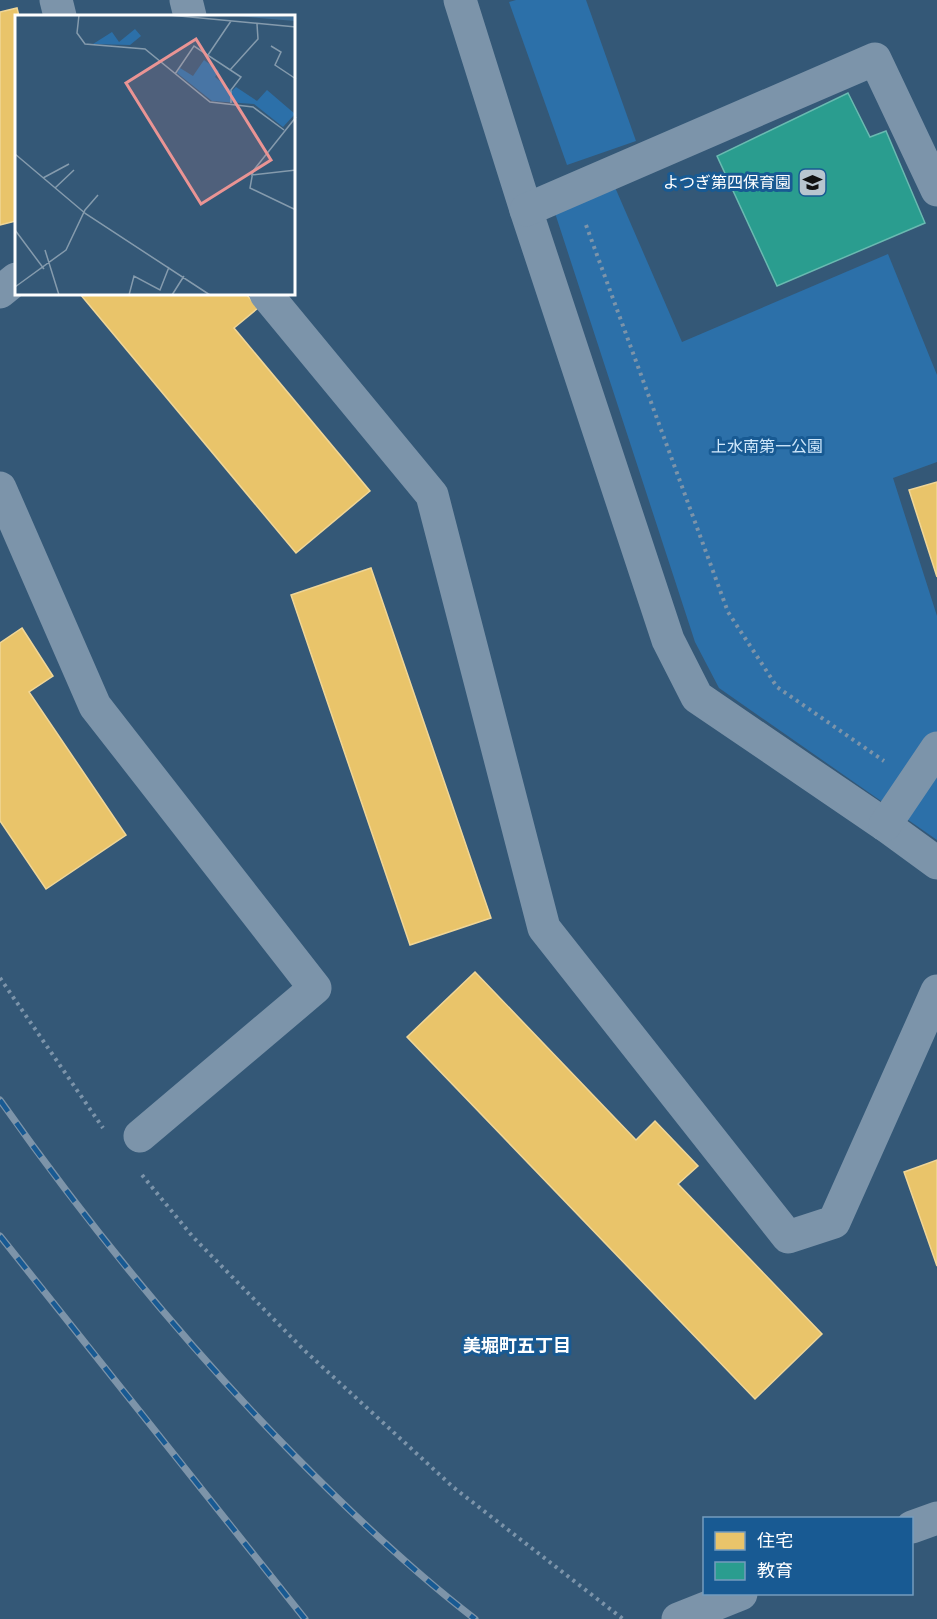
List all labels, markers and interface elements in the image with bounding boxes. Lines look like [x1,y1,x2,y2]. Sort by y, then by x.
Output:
inset map [15,15,296,296]
school or university icon: よつぎ第四保育園 [796,166,828,198]
place label: よつぎ第四保育園 [663,172,791,191]
park label: 上水南第一公園 [711,436,823,455]
district label: 美堀町五丁目 [463,1334,571,1356]
legend [703,1517,913,1595]
text: 住宅 [757,1529,793,1551]
text: 教育 [757,1559,793,1581]

